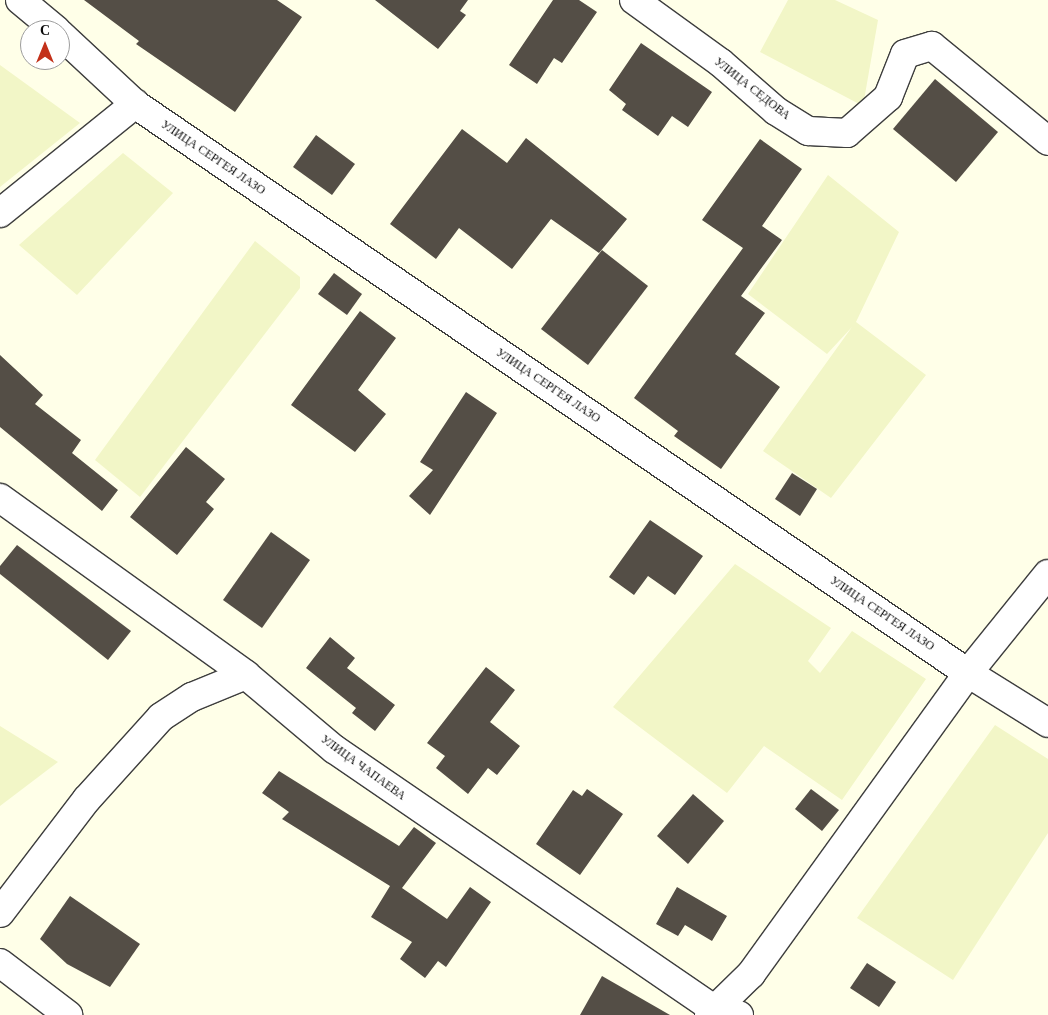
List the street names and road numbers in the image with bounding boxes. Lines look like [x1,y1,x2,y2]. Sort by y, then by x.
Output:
street label: УЛИЦА СЕДОВА [711,55,793,123]
street label: УЛИЦА СЕРГЕЯ ЛАЗО [158,118,268,198]
street label: УЛИЦА СЕРГЕЯ ЛАЗО [493,346,603,426]
street label: УЛИЦА СЕРГЕЯ ЛАЗО [827,574,937,654]
street label: УЛИЦА ЧАПАЕВА [318,732,408,804]

